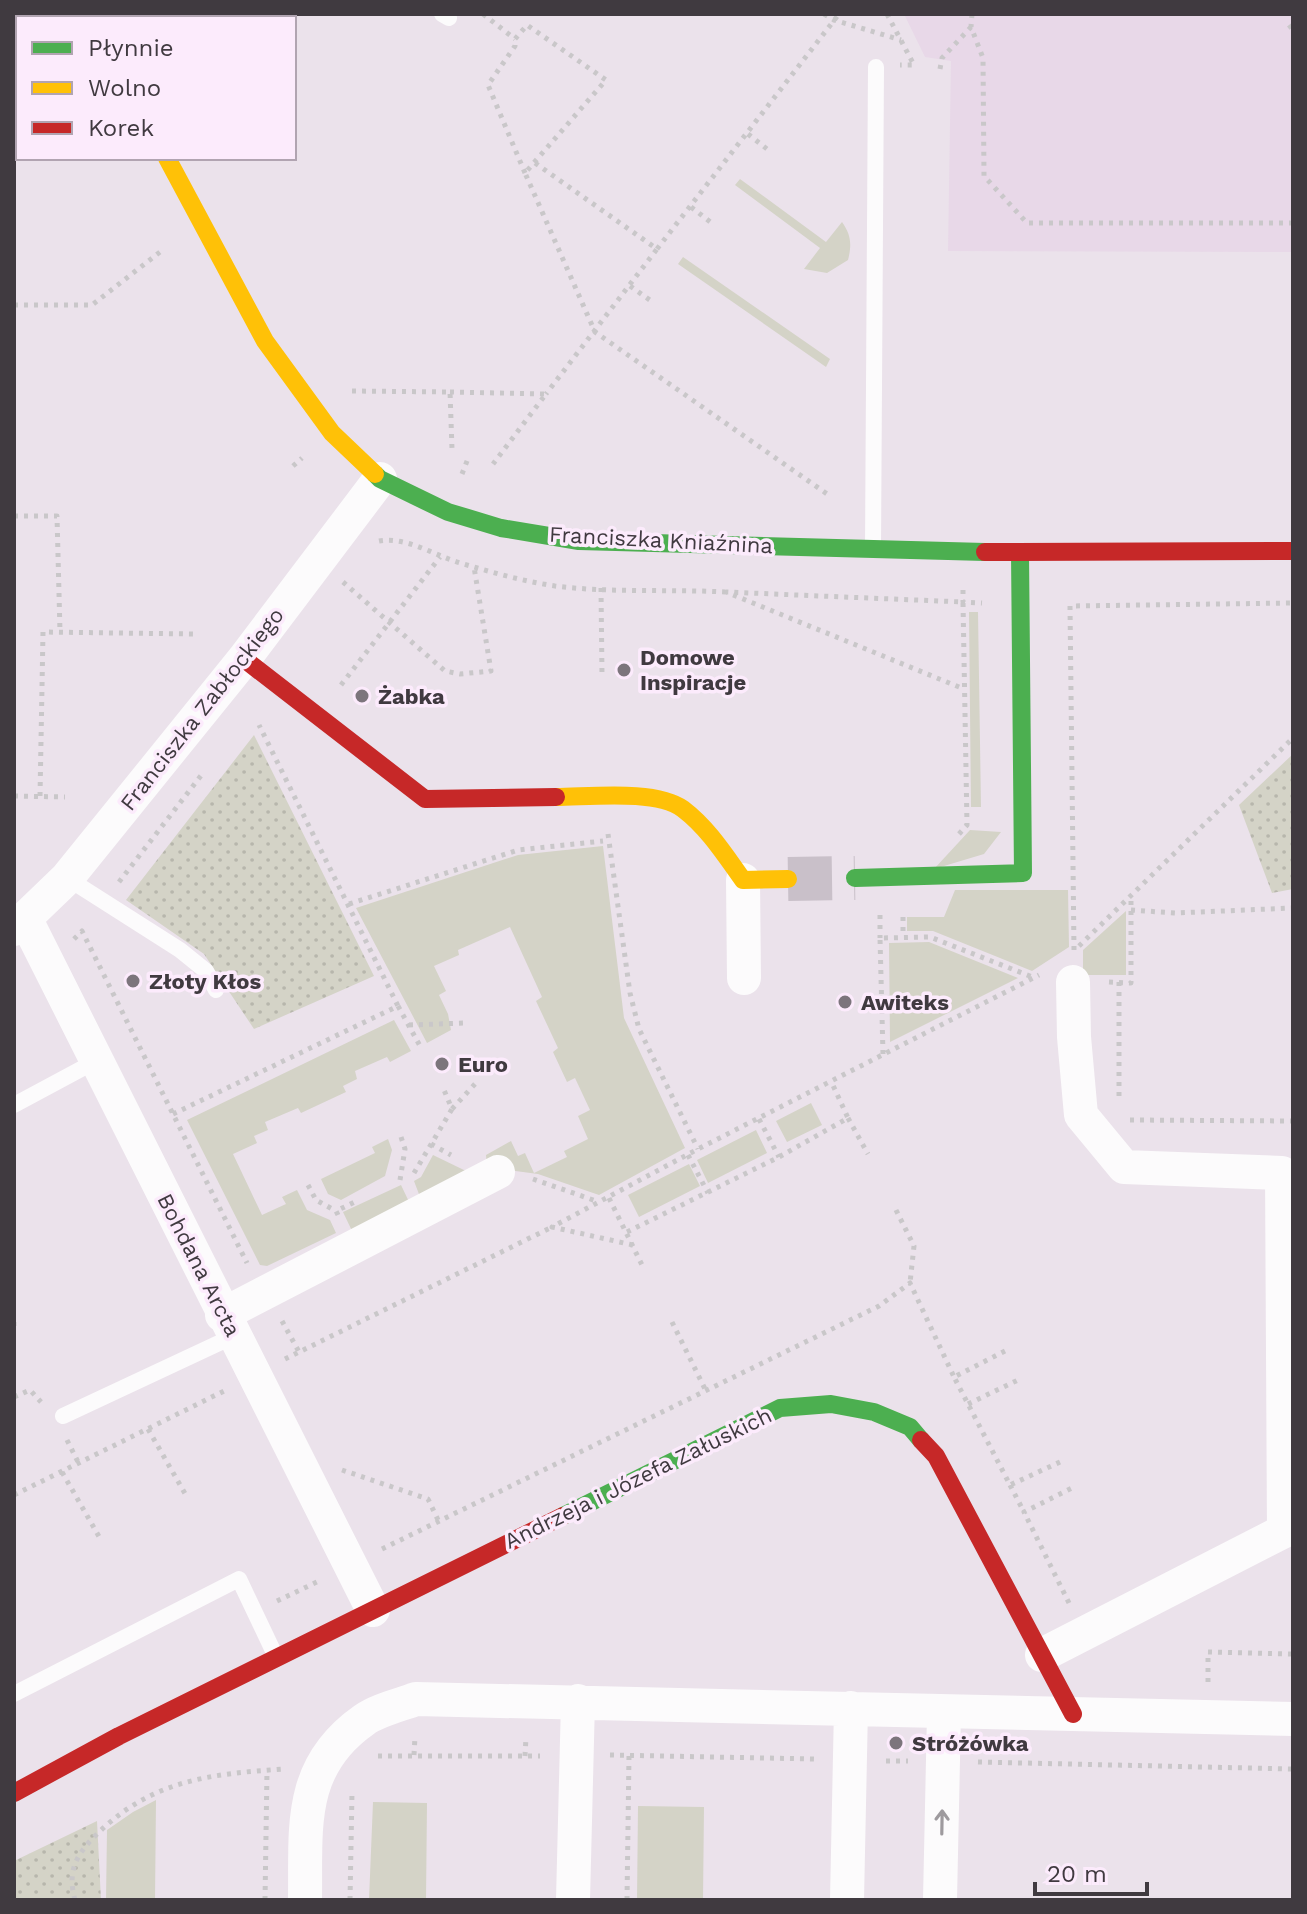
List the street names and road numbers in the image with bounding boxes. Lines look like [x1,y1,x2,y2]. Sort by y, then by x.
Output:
street label: Franciszka Kniaźnina [548,522,774,558]
street label: Franciszka Zabłockiego [115,603,289,815]
street label: Bohdana Arcta [152,1189,246,1341]
street label: Andrzeja i Józefa Załuskich [500,1402,776,1554]

